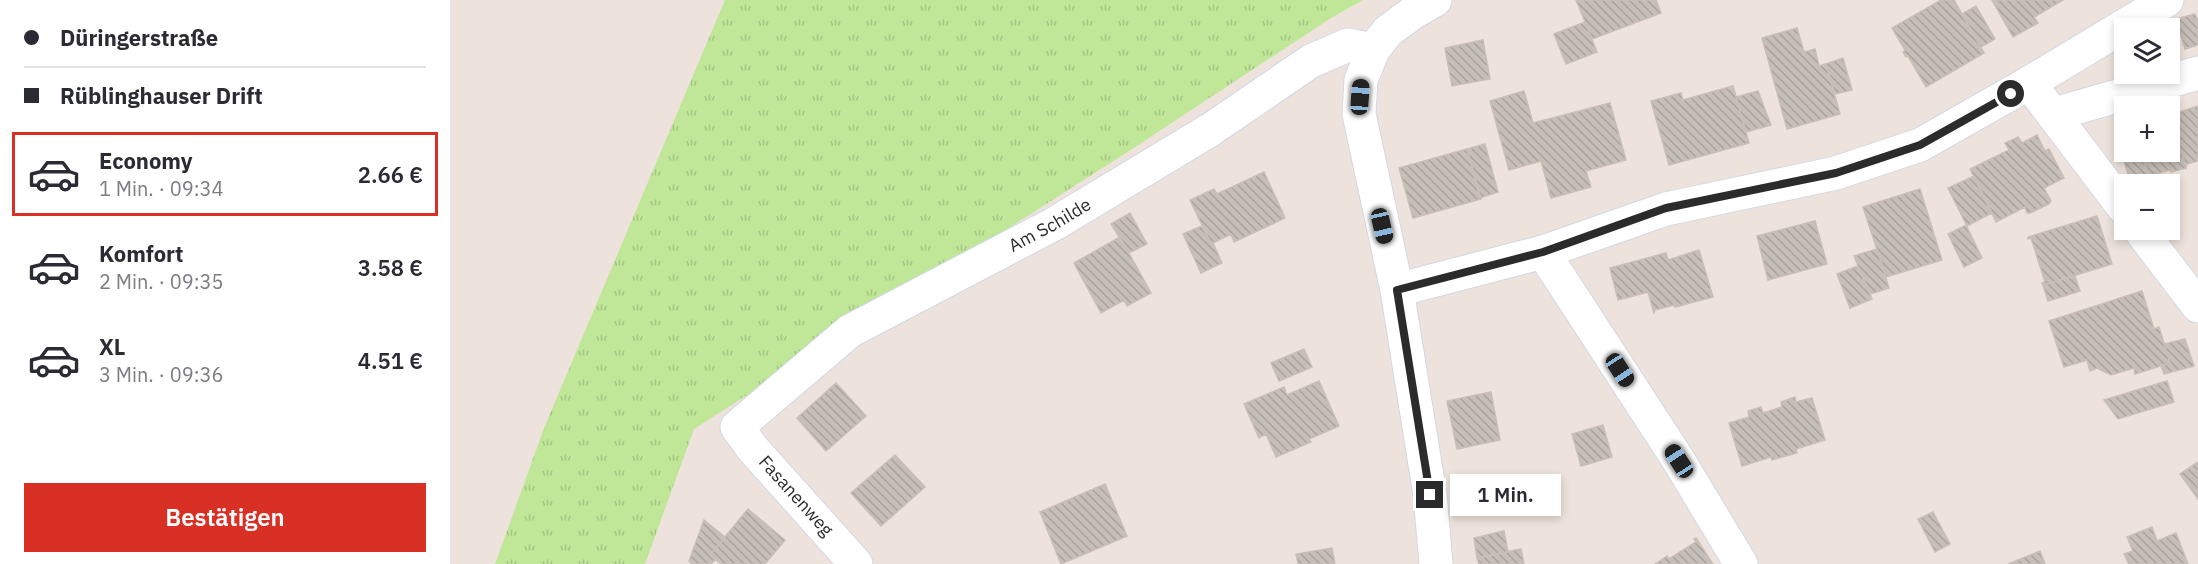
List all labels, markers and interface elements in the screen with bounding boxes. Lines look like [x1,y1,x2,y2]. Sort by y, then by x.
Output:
map controls [2114,18,2180,240]
button: layers [2114,18,2180,84]
text: Düringerstraße [60,23,218,52]
car [1350,78,1370,116]
route start [1997,80,2024,107]
text: Rüblinghauser Drift [60,81,263,110]
button: + [2114,96,2180,162]
text: Economy [99,146,193,175]
icon: car [27,147,81,201]
text: 2.66 € [358,160,423,189]
button: − [2114,174,2180,240]
text: 1 Min. · 09:34 [99,175,224,202]
street label: Am Schilde [1004,192,1095,257]
car [1369,206,1395,246]
text: Komfort [99,239,184,268]
icon: car [27,240,81,294]
text: 3.58 € [358,253,423,282]
text: 2 Min. · 09:35 [99,268,224,295]
text: XL [99,332,125,361]
icon: car [27,333,81,387]
text: 4.51 € [358,346,423,375]
car [1603,350,1637,390]
text: 3 Min. · 09:36 [99,361,224,388]
car [1662,441,1696,481]
street label: Fasanenweg [754,451,839,541]
callout: 1 Min. [1451,474,1562,516]
route end [1416,481,1443,508]
text: 1 Min. [1477,481,1534,508]
button: Bestätigen [24,483,426,552]

